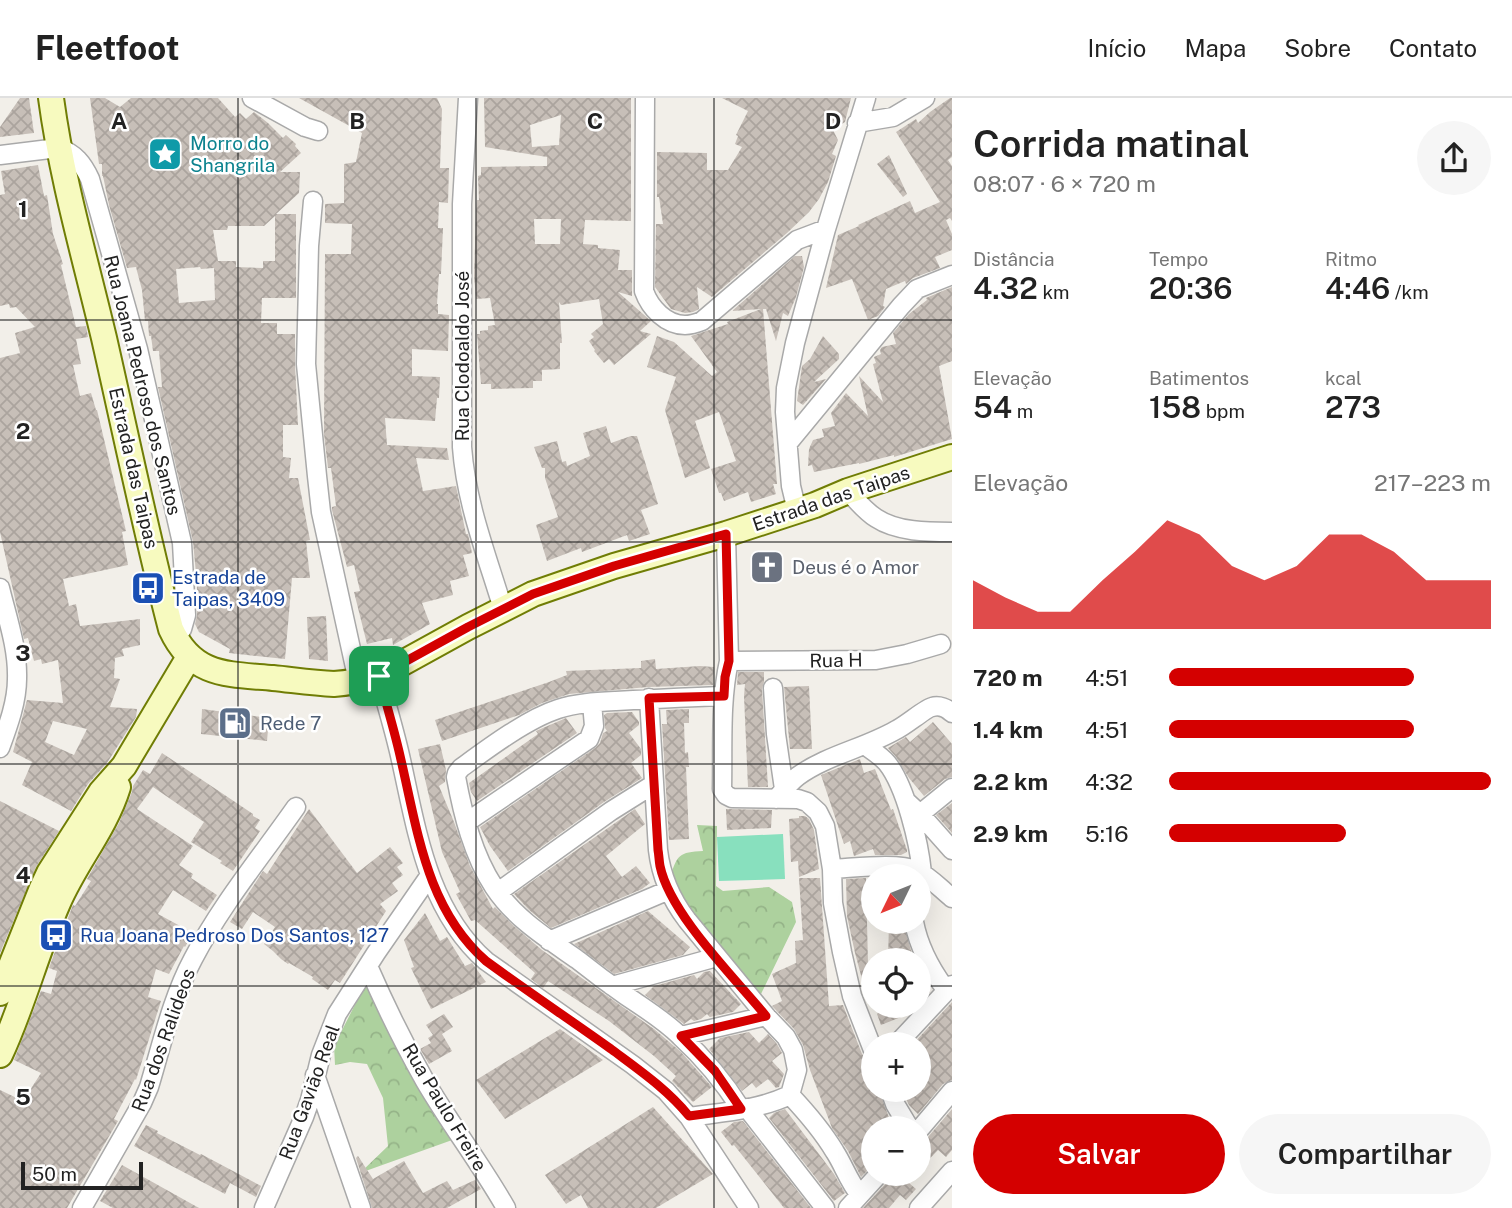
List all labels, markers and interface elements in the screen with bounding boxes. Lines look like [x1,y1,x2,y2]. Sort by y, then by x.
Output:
text: Fleetfoot [35,29,180,67]
text: Início [1088,34,1146,62]
text: Mapa [1184,34,1246,62]
text: Sobre [1284,34,1351,62]
text: Contato [1389,34,1477,62]
text: A [111,107,128,134]
text: B [349,107,365,134]
text: C [587,107,603,134]
text: D [825,107,841,134]
text: Corrida matinal [973,121,1250,166]
button: share [1417,121,1491,195]
place label: Morro do Shangrila [190,132,275,176]
place icon: Morro do Shangrila [146,135,184,173]
text: 08:07 · 6 × 720 m [973,170,1156,197]
text: 1 [18,195,28,222]
text: Distância [973,248,1055,270]
text: Tempo [1149,248,1208,270]
text: Ritmo [1325,248,1377,270]
street label: Rua Joana Pedroso dos Santos [100,253,186,517]
text: 4.32 [973,270,1038,306]
text: 20:36 [1149,270,1233,306]
text: 4:46 [1325,270,1390,306]
street label: Rua Clodoaldo José [451,271,473,441]
text: km [1038,281,1070,303]
text: /km [1390,281,1429,303]
text: Elevação [973,367,1052,389]
text: Batimentos [1149,367,1249,389]
text: kcal [1325,367,1362,389]
street label: Estrada das Taipas [105,385,163,551]
text: 54 [973,389,1012,425]
text: 158 [1149,389,1201,425]
text: 273 [1325,389,1381,425]
text: m [1012,400,1033,422]
text: bpm [1201,400,1245,422]
text: 2 [16,417,30,444]
street label: Estrada das Taipas [750,461,912,535]
text: Elevação [973,469,1068,496]
text: 217–223 m [1374,469,1491,496]
church icon: Deus é o Amor [748,548,786,586]
place label: Deus é o Amor [792,556,919,578]
place label: Estrada de Taipas, 3409 [172,566,285,610]
bus stop icon: Estrada de Taipas, 3409 [129,569,167,607]
text: 3 [15,639,31,666]
pin [349,646,409,706]
street label: Rua H [809,649,863,671]
icon: arrive [360,657,398,695]
text: 720 m [973,664,1043,691]
text: 4:51 [1085,664,1129,691]
fuel station icon: Rede 7 [216,704,254,742]
place label: Rede 7 [260,712,321,734]
text: 1.4 km [973,716,1043,743]
text: 4:51 [1085,716,1129,743]
text: 2.2 km [973,768,1048,795]
text: 4:32 [1085,768,1133,795]
text: 2.9 km [973,820,1048,847]
text: 5:16 [1085,820,1129,847]
text: 4 [15,861,31,888]
north arrow [861,864,931,934]
map controls [861,864,931,1186]
bus stop icon: Rua Joana Pedroso Dos Santos, 127 [37,916,75,954]
place label: Rua Joana Pedroso Dos Santos, 127 [80,924,389,946]
button: locate [861,948,931,1018]
street label: Rua dos Ralideos [127,965,199,1115]
street label: Rua Gavião Real [274,1021,344,1163]
button: + [861,1032,931,1102]
street label: Rua Paulo Freire [398,1039,492,1175]
text: 5 [15,1083,31,1110]
button: Salvar [973,1114,1225,1194]
button: Compartilhar [1239,1114,1491,1194]
button: − [861,1116,931,1186]
scale bar [21,1159,144,1191]
text: 50 m [32,1163,77,1185]

